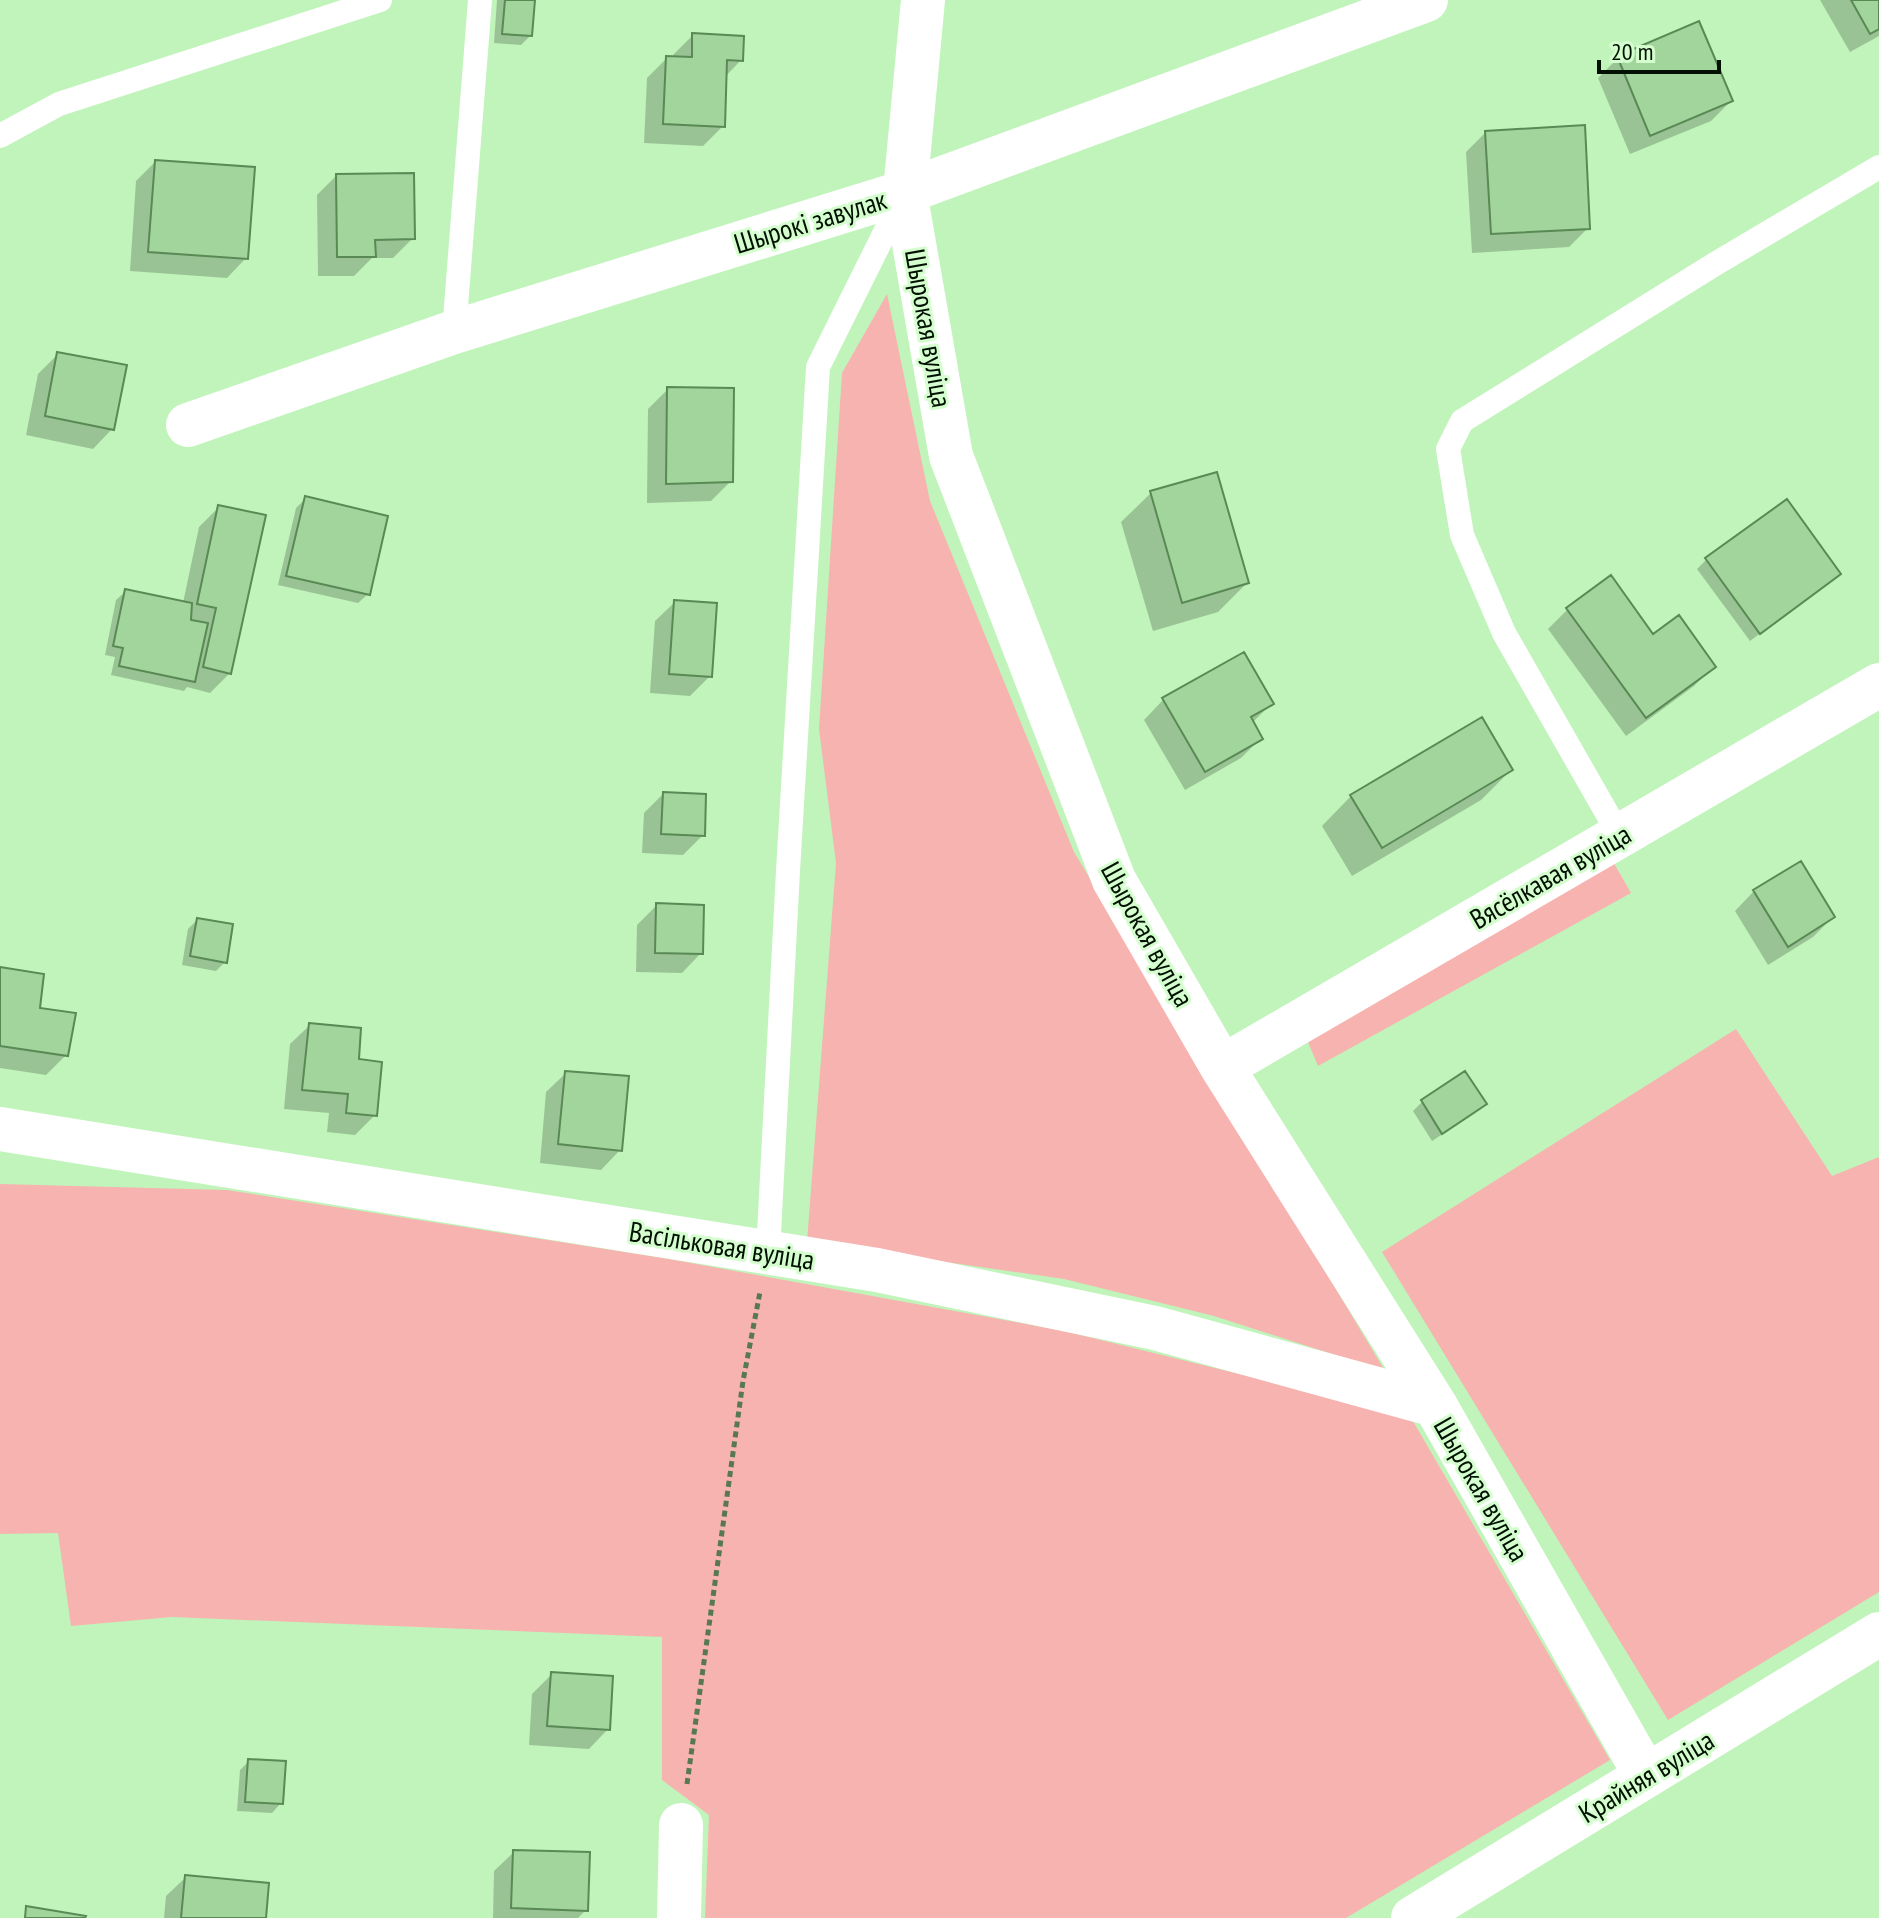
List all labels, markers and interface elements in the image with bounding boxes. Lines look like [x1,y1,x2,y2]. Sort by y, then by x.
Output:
scale bar [1599,24,1719,74]
text: 20 m [1611,36,1653,67]
street label: Шырокі завулак [729,180,891,262]
street label: Шырокая вуліца [897,246,961,410]
street label: Вясёлкавая вуліца [1463,815,1637,937]
street label: Шырокая вуліца [1093,855,1203,1013]
street label: Васільковая вуліца [627,1212,817,1278]
street label: Шырокая вуліца [1426,1410,1538,1568]
street label: Крайняя вуліца [1571,1721,1721,1831]

